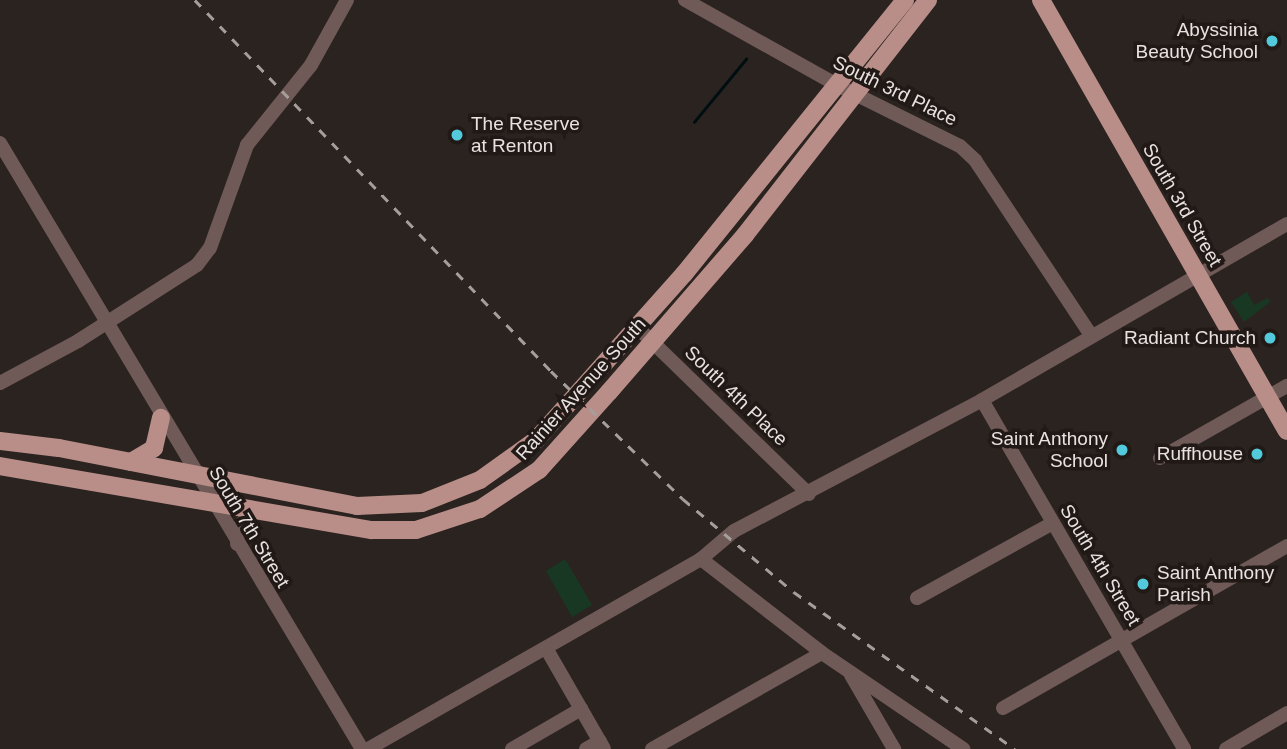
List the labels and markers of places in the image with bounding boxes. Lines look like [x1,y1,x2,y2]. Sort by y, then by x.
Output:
place label: Abyssinia Beauty School [1135,19,1258,63]
marker: Abyssinia Beauty School [1264,33,1280,49]
place label: The Reserve at Renton [471,113,580,157]
marker: The Reserve at Renton [449,127,465,143]
place label: Radiant Church [1124,327,1256,349]
marker: Radiant Church [1262,330,1278,346]
place label: Saint Anthony School [990,428,1108,472]
marker: Saint Anthony School [1114,442,1130,458]
place label: Ruffhouse [1157,443,1243,465]
marker: Ruffhouse [1249,446,1265,462]
place label: Saint Anthony Parish [1157,562,1275,606]
marker: Saint Anthony Parish [1135,576,1151,592]

